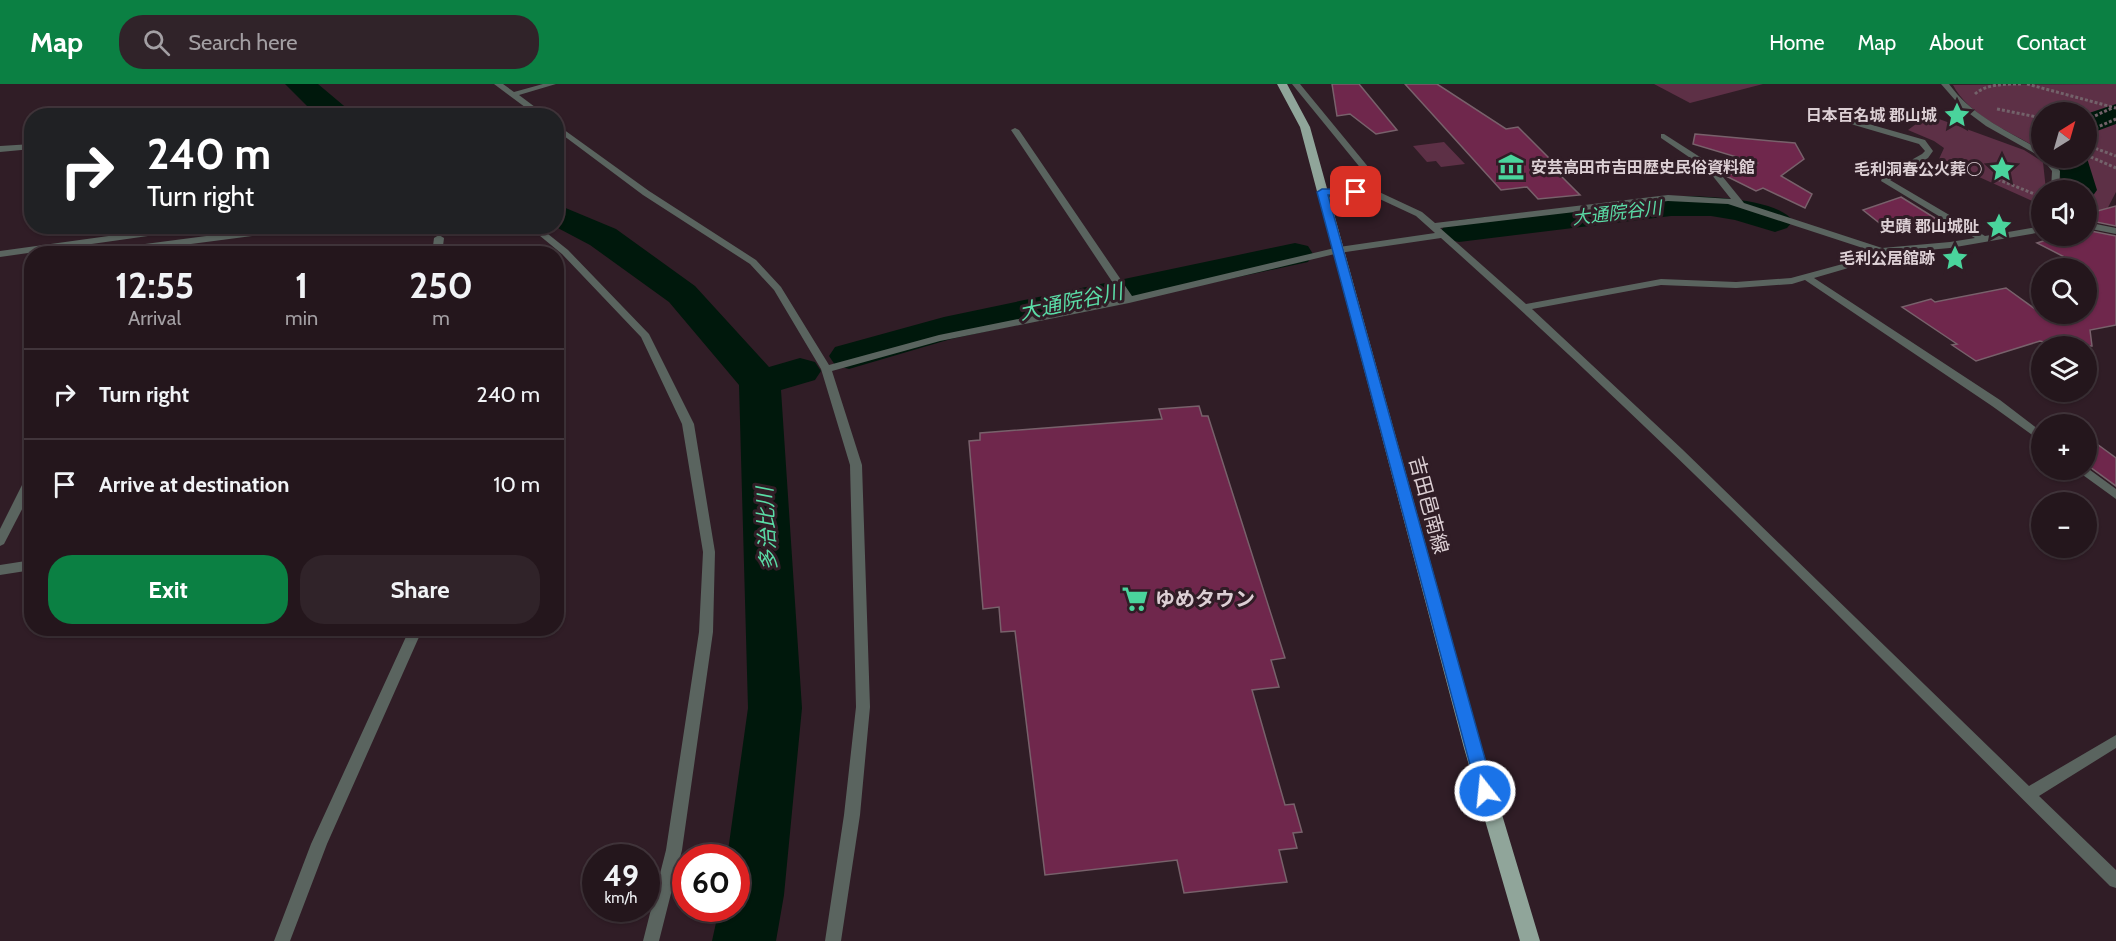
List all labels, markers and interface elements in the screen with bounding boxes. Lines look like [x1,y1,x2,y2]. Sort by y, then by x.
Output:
search box [119,15,539,69]
text: Map [30,25,83,59]
icon: search [140,26,173,59]
text: Search here [188,29,297,56]
text: Home [1769,30,1825,55]
text: Map [1858,30,1896,55]
text: About [1929,30,1983,55]
text: Contact [2016,30,2086,55]
place icon: 日本百名城 郡山城 [1942,100,1972,130]
north arrow [2031,102,2097,168]
map controls [2031,102,2097,558]
place label: 日本百名城 郡山城 [1805,106,1937,125]
text: 240 m [147,128,271,180]
icon: right [48,132,126,210]
museum icon: 安芸高田市吉田歴史民俗資料館 [1496,152,1526,182]
place icon: 毛利洞春公火葬○ [1987,154,2017,184]
place label: 安芸高田市吉田歴史民俗資料館 [1531,158,1755,177]
place label: 毛利洞春公火葬○ [1854,160,1982,179]
pin [1330,166,1381,217]
icon: arrive [1339,175,1372,208]
text: Turn right [147,180,254,213]
button: sound [2031,180,2097,246]
water label: 大通院谷川 [1571,196,1665,229]
place icon: 史蹟 郡山城阯 [1984,211,2014,241]
place label: 史蹟 郡山城阯 [1879,217,1979,236]
place icon: 毛利公居館跡 [1940,243,1970,273]
place label: 毛利公居館跡 [1839,249,1935,268]
button: search [2031,258,2097,324]
text: 12:55 [115,263,194,307]
text: 1 [295,263,308,307]
text: 250 [409,263,473,307]
water label: 大通院谷川 [1017,278,1127,325]
text: Arrival [128,306,181,330]
text: min [285,306,318,330]
text: m [432,306,450,330]
button: layers [2031,336,2097,402]
icon: right [48,378,81,411]
text: Turn right [99,381,189,408]
text: 240 m [476,381,540,408]
button: + [2031,414,2097,480]
street label: 吉田邑南線 [1404,454,1454,556]
icon: arrive [48,468,81,501]
text: Arrive at destination [99,471,289,498]
text: 10 m [493,471,540,498]
water label: 多治比川 [752,484,781,572]
button: − [2031,492,2097,558]
button: Exit [48,555,288,624]
button: Share [300,555,540,624]
supermarket icon: ゆめタウン [1120,584,1150,614]
place label: ゆめタウン [1155,587,1255,611]
position arrow [1453,759,1517,823]
speed limit sign: 60 [672,844,750,922]
text: 49 [603,857,639,894]
text: km/h [605,889,637,907]

